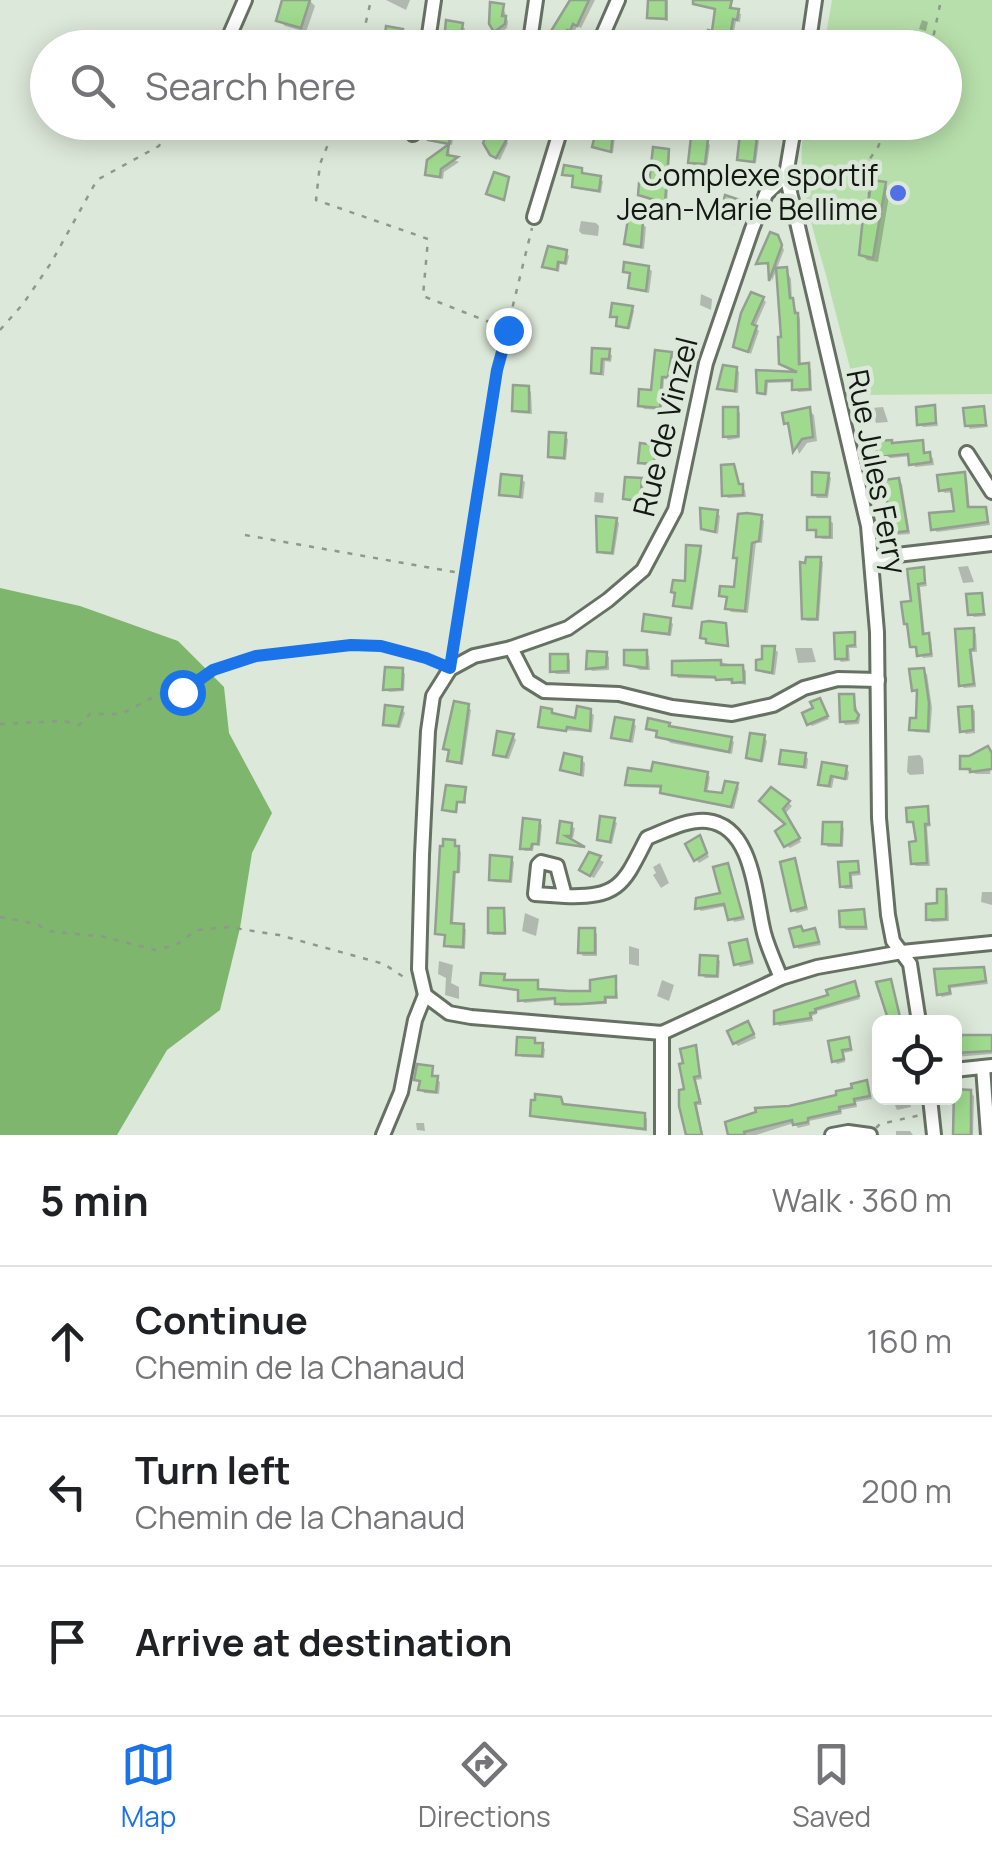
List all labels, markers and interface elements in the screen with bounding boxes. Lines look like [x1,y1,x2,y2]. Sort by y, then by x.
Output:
search box [30,30,962,140]
icon: search [65,58,120,113]
text: Search here [145,59,356,111]
place label: Complexe sportif Jean-Marie Bellime [617,154,878,229]
marker: Complexe sportif Jean-Marie Bellime [887,182,909,204]
route end [486,308,532,354]
street label: Rue de Vinzel [623,333,707,520]
street label: Rue Jules Ferry [838,366,917,578]
route start [160,670,206,716]
map controls [872,1015,962,1105]
button: locate [872,1015,962,1105]
text: 5 min [40,1171,149,1229]
text: Walk · 360 m [772,1178,952,1222]
text: Continue [135,1293,308,1345]
icon: ahead [40,1314,95,1369]
text: 160 m [867,1319,952,1363]
text: Chemin de la Chanaud [135,1345,465,1389]
text: Turn left [135,1443,291,1495]
icon: left [40,1464,95,1519]
text: 200 m [861,1469,952,1513]
text: Chemin de la Chanaud [135,1495,465,1539]
icon: arrive [40,1614,95,1669]
text: Arrive at destination [135,1615,512,1667]
tab: Map [121,1737,176,1835]
tab: Directions [418,1737,551,1835]
tab: Saved [792,1737,871,1835]

